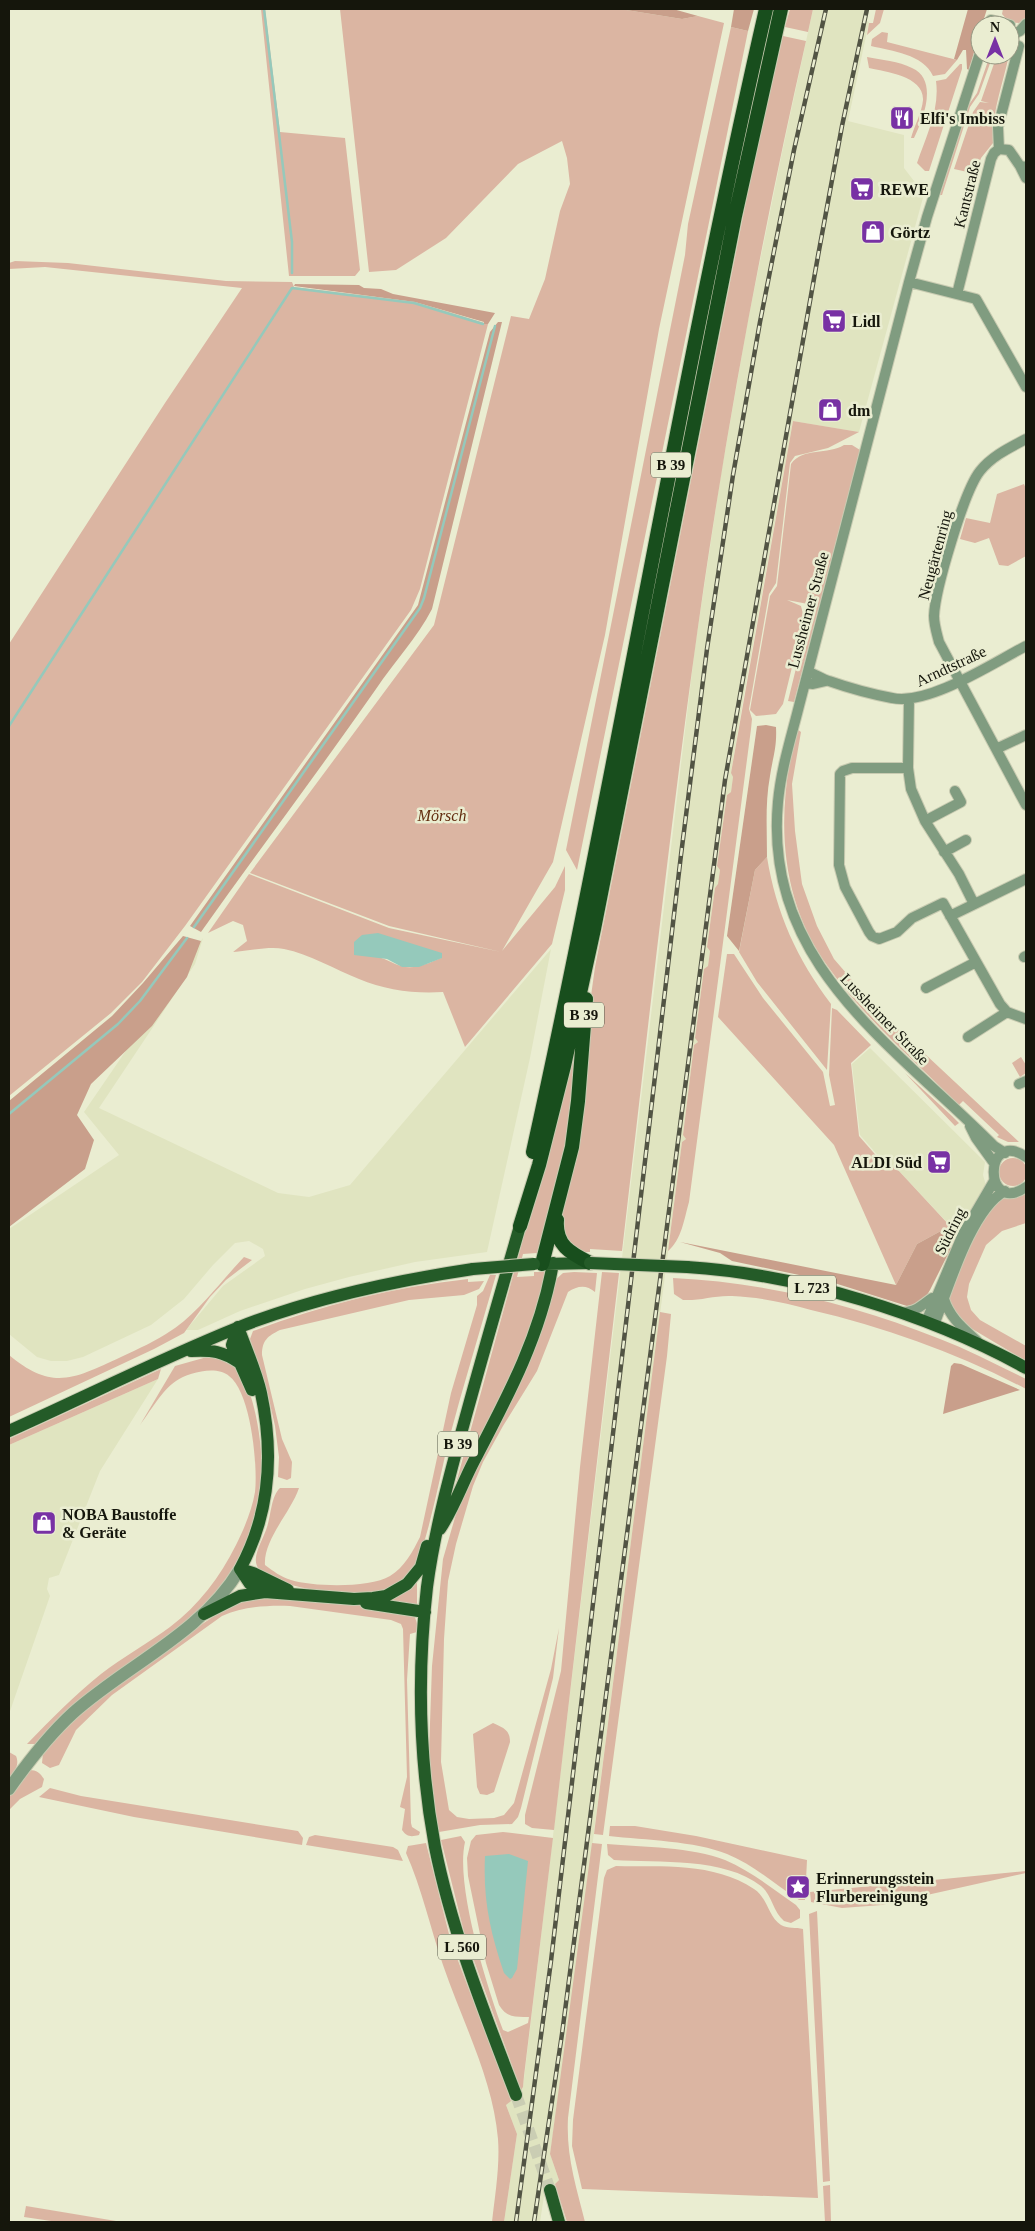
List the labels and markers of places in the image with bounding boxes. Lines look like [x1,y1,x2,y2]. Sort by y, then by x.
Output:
restaurant icon: Elfi's Imbiss [889,105,915,131]
place label: Elfi's Imbiss [920,110,1005,127]
supermarket icon: REWE [849,176,875,202]
place label: REWE [880,181,929,198]
shop icon: Görtz [860,219,886,245]
place label: Görtz [890,224,930,241]
supermarket icon: Lidl [821,308,847,334]
place label: Lidl [852,313,881,330]
shop icon: dm [817,397,843,423]
place label: dm [848,402,871,419]
supermarket icon: ALDI Süd [926,1149,952,1175]
place label: ALDI Süd [851,1154,922,1171]
place label: NOBA Baustoffe & Geräte [62,1506,176,1541]
shop icon: NOBA Baustoffe & Geräte [31,1510,57,1536]
place label: Erinnerungsstein Flurbereinigung [816,1870,934,1906]
place icon: Erinnerungsstein Flurbereinigung [785,1874,811,1900]

